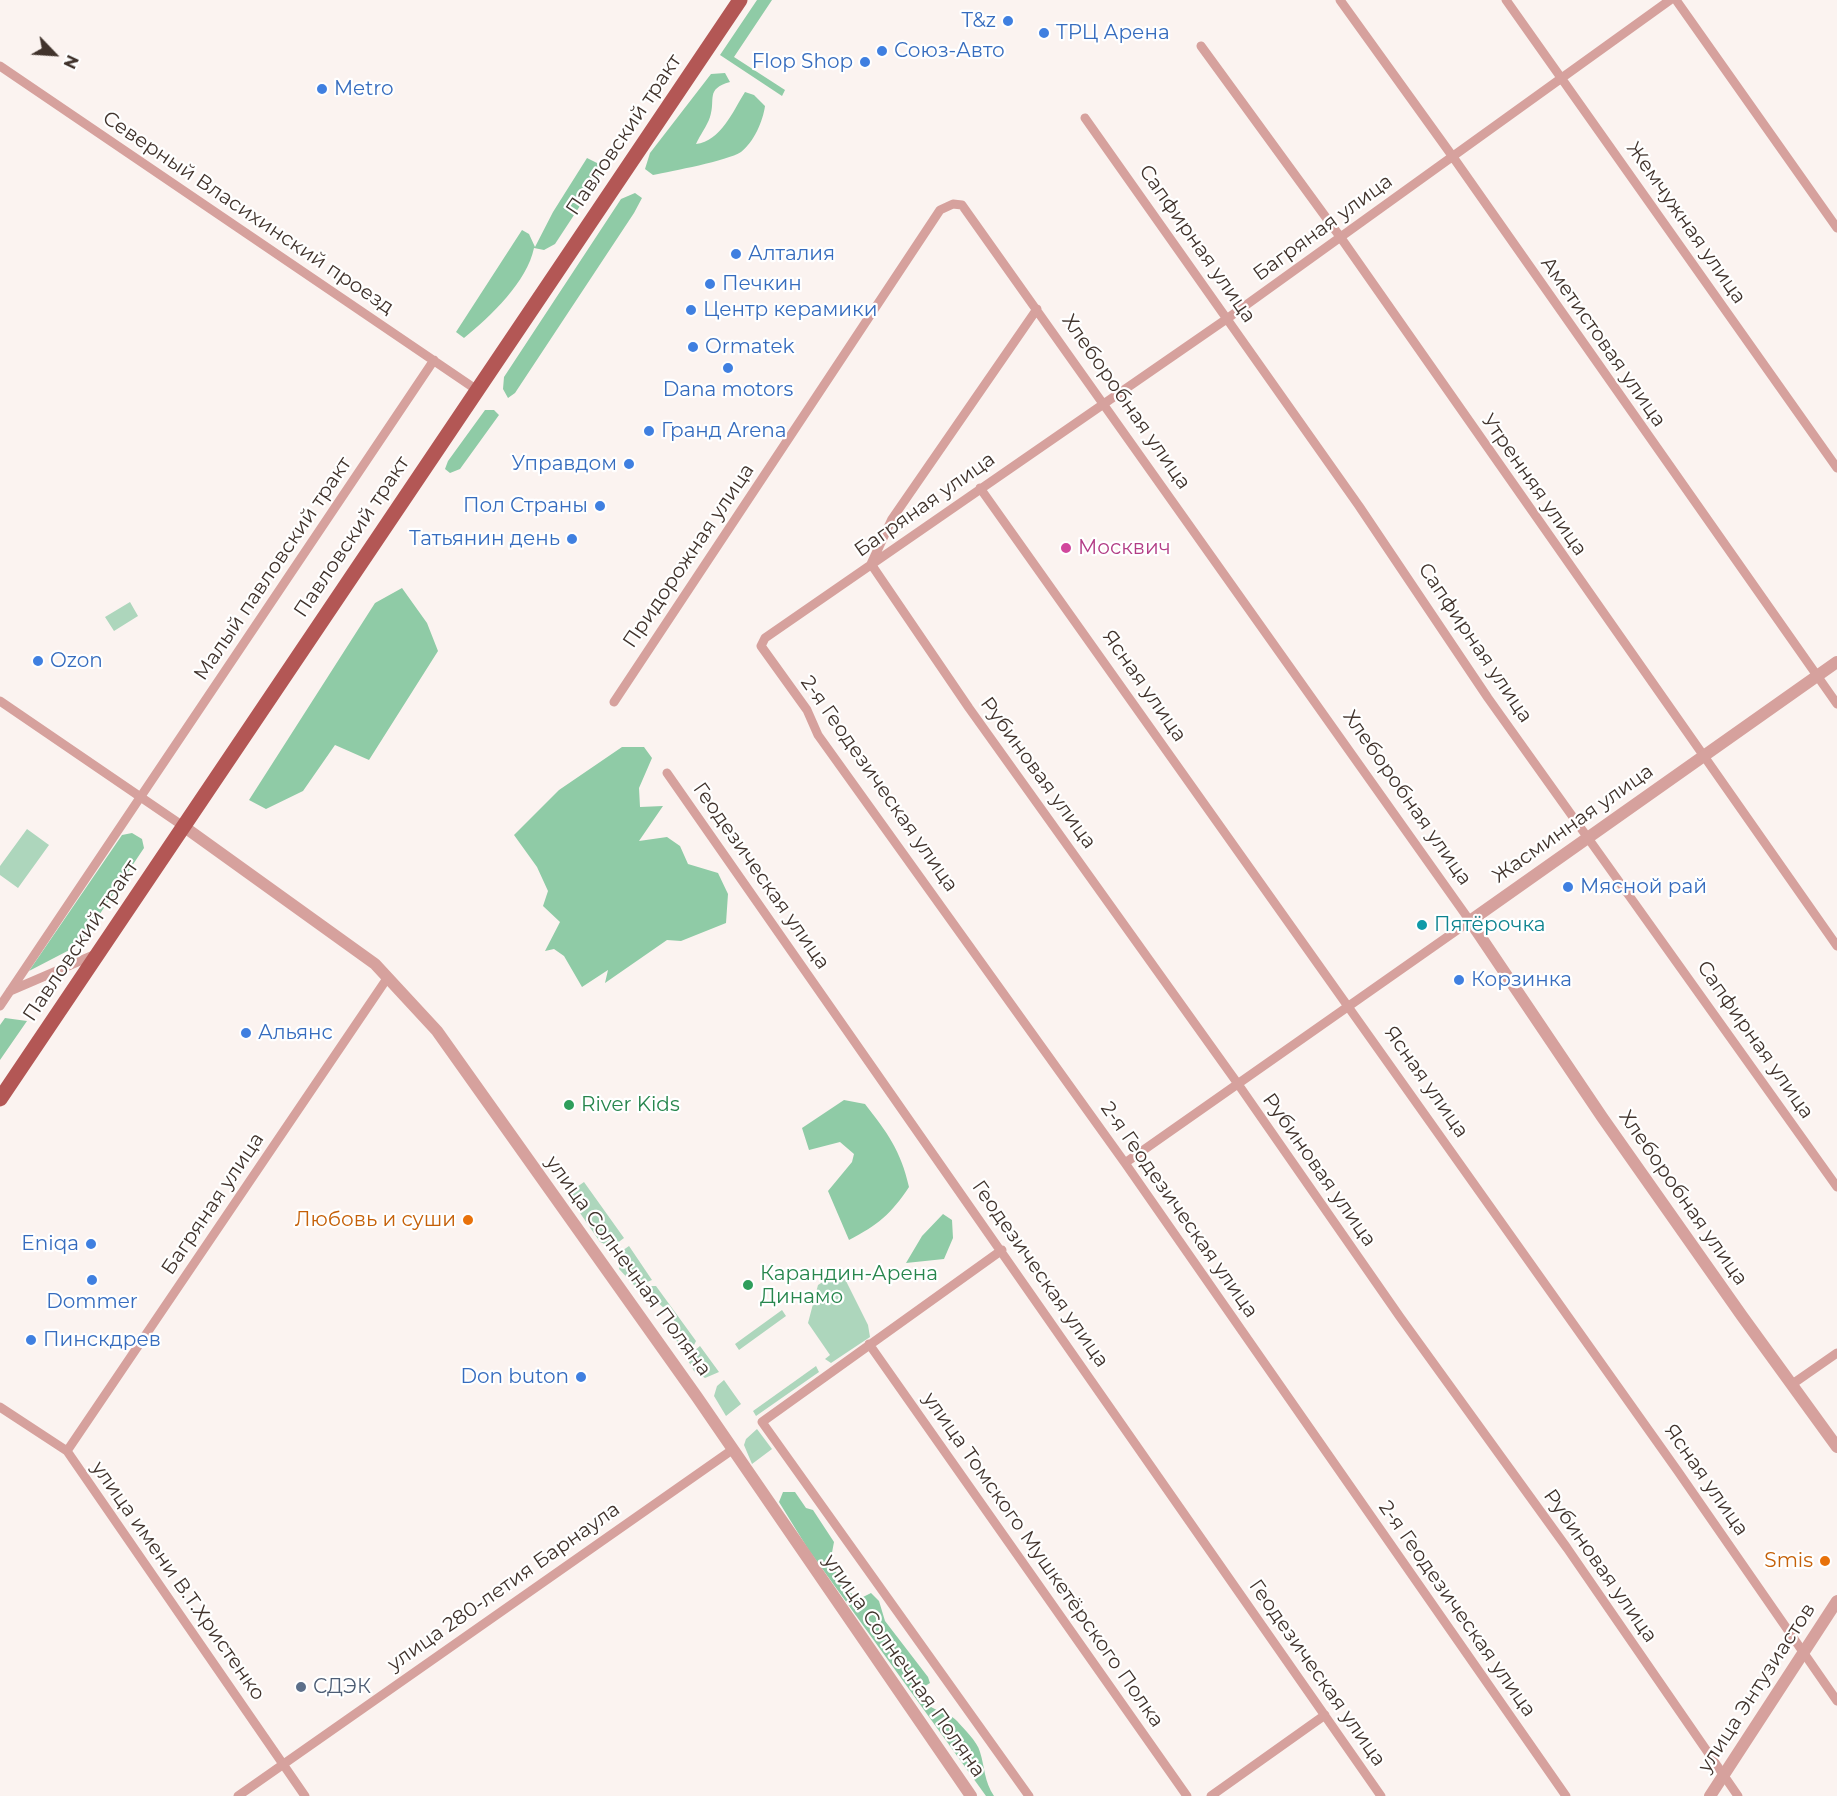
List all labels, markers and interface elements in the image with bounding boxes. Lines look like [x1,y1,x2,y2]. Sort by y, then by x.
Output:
place label: T&z [962,9,996,33]
marker: T&z [1001,14,1015,28]
place label: ТРЦ Арена [1056,21,1170,45]
north arrow [24,24,84,84]
marker: ТРЦ Арена [1037,26,1051,40]
place label: Союз-Авто [894,39,1005,63]
marker: Союз-Авто [875,44,889,58]
street label: Павловский тракт [561,50,687,220]
place label: Flop Shop [752,50,853,74]
text: N [59,52,82,72]
marker: Flop Shop [858,55,872,69]
place label: Metro [334,77,394,101]
marker: Metro [315,82,329,96]
street label: Северный Власихинский проезд [98,106,398,320]
street label: Жемчужная улица [1621,137,1751,309]
street label: Сапфирная улица [1133,160,1261,328]
street label: Багряная улица [1249,169,1397,287]
place label: Алталия [748,242,835,266]
marker: Алталия [729,247,743,261]
street label: Аметистовая улица [1535,252,1671,432]
place label: Печкин [722,272,802,296]
marker: Печкин [703,277,717,291]
place label: Центр керамики [703,298,877,322]
marker: Центр керамики [684,303,698,317]
street label: Хлеборобная улица [1056,310,1196,494]
place label: Ormatek [705,335,794,359]
marker: Ormatek [686,340,700,354]
marker: Dana motors [721,361,735,375]
place label: Dana motors [663,378,793,402]
street label: Утренняя улица [1476,409,1592,561]
place label: Гранд Arena [661,419,787,443]
marker: Гранд Arena [642,424,656,438]
street label: Багряная улица [850,448,1000,562]
street label: Павловский тракт [289,452,415,622]
place label: Управдом [512,452,617,476]
street label: Малый павловский тракт [189,453,357,685]
marker: Управдом [622,457,636,471]
street label: Придорожная улица [618,459,760,653]
place label: Пол Страны [463,494,588,518]
marker: Пол Страны [593,499,607,513]
place label: Татьянин день [409,527,560,551]
marker: Татьянин день [565,532,579,546]
place label: Москвич [1078,536,1171,560]
marker: Москвич [1059,541,1073,555]
street label: Сапфирная улица [1413,559,1537,727]
street label: Ясная улица [1097,626,1191,746]
place label: Ozon [50,649,103,673]
marker: Ozon [31,654,45,668]
street label: 2-я Геодезическая улица [795,671,963,897]
street label: Рубиновая улица [975,692,1101,854]
street label: Хлеборобная улица [1337,706,1477,890]
street label: Жасминная улица [1488,759,1658,889]
street label: Геодезическая улица [687,778,835,974]
street label: Павловский тракт [18,856,144,1026]
place label: Мясной рай [1580,875,1707,899]
marker: Мясной рай [1561,880,1575,894]
place label: Пятёрочка [1434,913,1545,937]
marker: Пятёрочка [1415,918,1429,932]
street label: Сапфирная улица [1691,956,1819,1124]
place label: Корзинка [1471,968,1572,992]
marker: Корзинка [1452,973,1466,987]
place label: Альянс [258,1021,333,1045]
street label: Ясная улица [1379,1022,1473,1142]
marker: Альянс [239,1026,253,1040]
street label: Рубиновая улица [1257,1089,1381,1251]
place label: River Kids [581,1093,680,1117]
street label: 2-я Геодезическая улица [1095,1097,1263,1323]
marker: River Kids [562,1098,576,1112]
street label: Хлеборобная улица [1613,1106,1753,1290]
street label: Багряная улица [157,1128,269,1280]
street label: улица Солнечная Поляна [540,1151,716,1381]
street label: Геодезическая улица [966,1176,1114,1372]
place label: Любовь и суши [295,1208,456,1232]
marker: Любовь и суши [461,1213,475,1227]
place label: Eniqa [21,1232,79,1256]
marker: Eniqa [84,1237,98,1251]
place label: Карандин-Арена Динамо [760,1262,938,1309]
marker: Dommer [85,1273,99,1287]
marker: Карандин-Арена Динамо [741,1278,755,1292]
place label: Dommer [46,1290,138,1314]
place label: Пинскдрев [43,1328,161,1352]
marker: Пинскдрев [24,1333,38,1347]
place label: Don buton [460,1365,569,1389]
marker: Don buton [574,1370,588,1384]
street label: улица Томского Мушкетёрского Полка [917,1388,1169,1732]
street label: Ясная улица [1659,1420,1753,1540]
street label: улица имени В.Т.Христенко [86,1457,270,1705]
street label: Рубиновая улица [1538,1485,1662,1647]
street label: 2-я Геодезическая улица [1373,1496,1541,1722]
street label: улица 280-летия Барнаула [383,1498,625,1676]
place label: Smis [1764,1549,1813,1573]
street label: улица Солнечная Поляна [818,1550,990,1782]
marker: Smis [1818,1554,1832,1568]
street label: Геодезическая улица [1243,1575,1391,1771]
street label: улица Энтузиастов [1693,1599,1821,1777]
place label: СДЭК [313,1675,371,1699]
marker: СДЭК [294,1680,308,1694]

